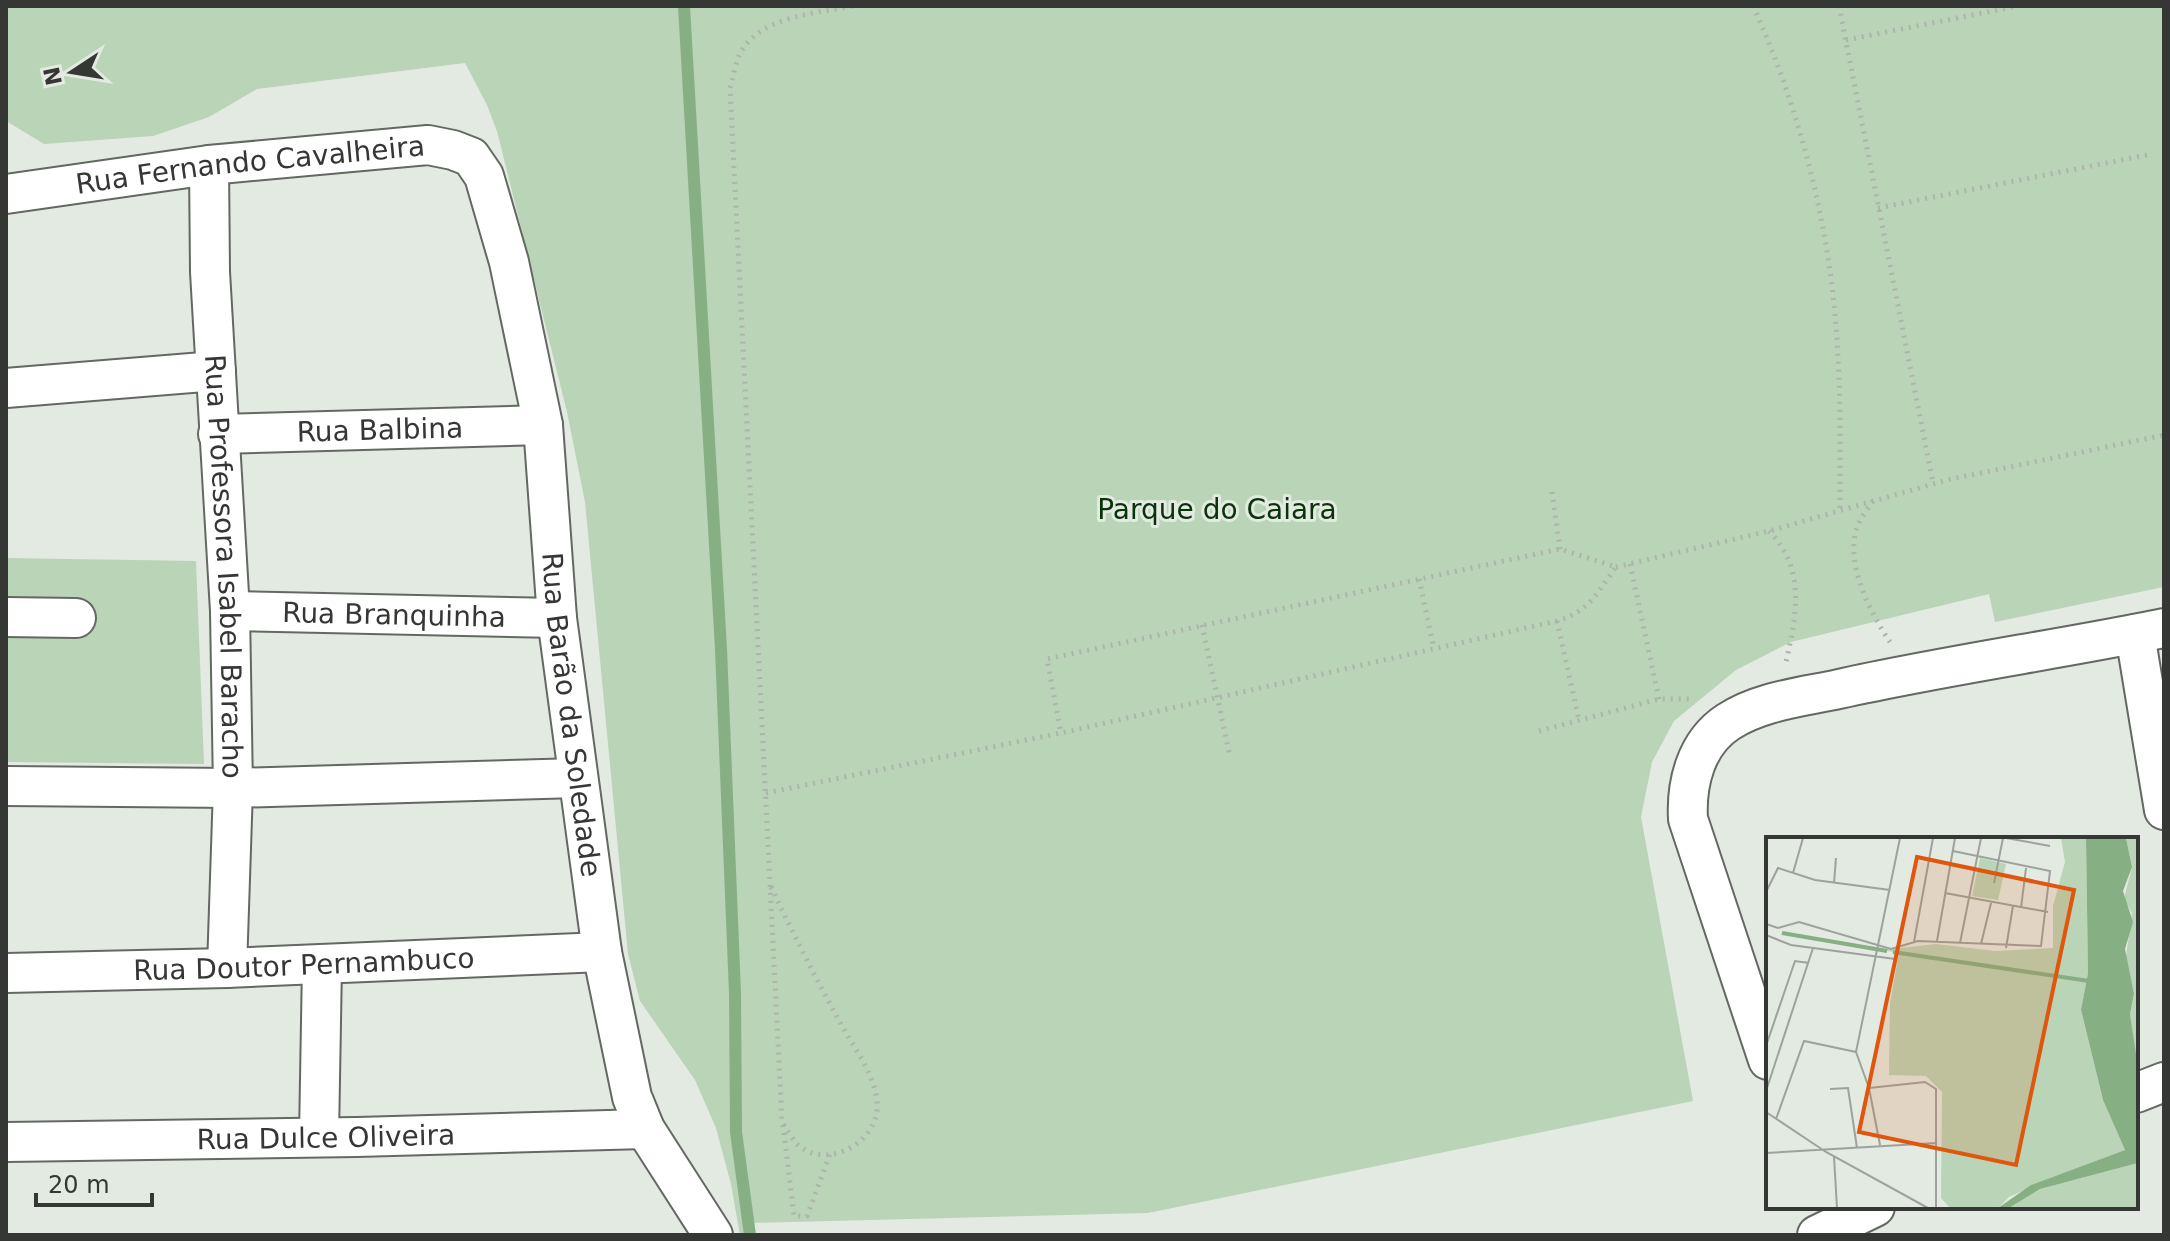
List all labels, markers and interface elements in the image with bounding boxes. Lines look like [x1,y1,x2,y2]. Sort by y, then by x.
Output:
north arrow [32,32,112,112]
text: N [39,64,67,88]
street label: Rua Fernando Cavalheira [73,129,426,201]
street label: Rua Professora Isabel Baracho [198,354,249,779]
street label: Rua Balbina [296,411,464,449]
park label: Parque do Caiara [1097,493,1337,526]
street label: Rua Barão da Soledade [535,551,608,879]
street label: Rua Branquinha [282,596,506,634]
inset map [1766,837,2138,1209]
street label: Rua Doutor Pernambuco [133,941,475,987]
street label: Rua Dulce Oliveira [196,1118,456,1156]
scale bar [36,1157,152,1207]
text: 20 m [48,1171,110,1199]

